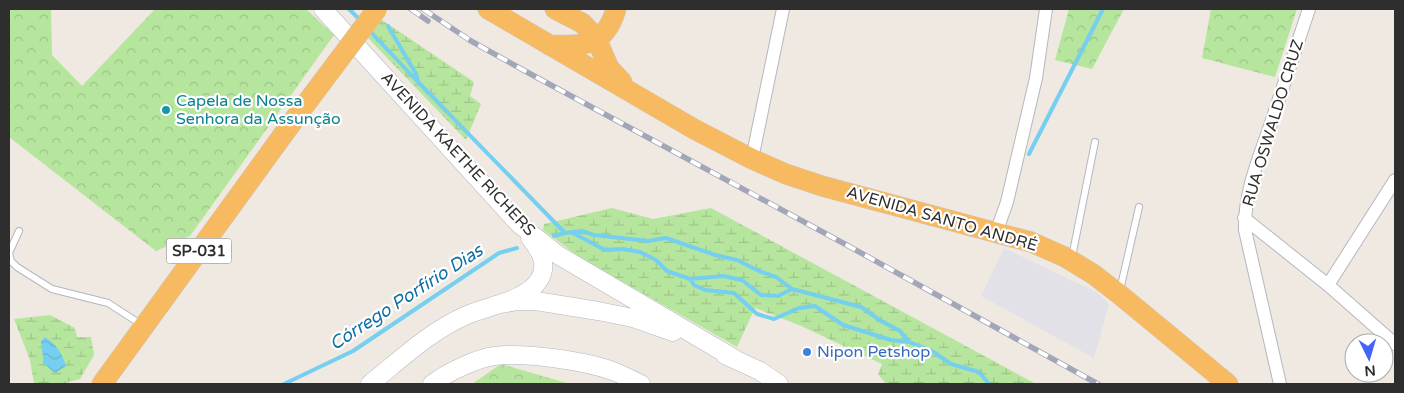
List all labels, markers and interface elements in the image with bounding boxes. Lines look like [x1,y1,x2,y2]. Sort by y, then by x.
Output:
street label: RUA OSWALDO CRUZ [1238,37,1308,209]
street label: AVENIDA KAETHE RICHERS [377,68,539,240]
place label: Capela de Nossa Senhora da Assunção [176,91,341,129]
marker: Capela de Nossa Senhora da Assunção [160,104,172,116]
street label: AVENIDA SANTO ANDRÉ [844,182,1040,256]
road number: SP-031 [166,238,232,264]
water label: Córrego Porfírio Dias [325,238,488,355]
north arrow [1344,333,1394,383]
place label: Nipon Petshop [817,342,930,362]
marker: Nipon Petshop [801,346,813,358]
text: N [1364,361,1376,379]

